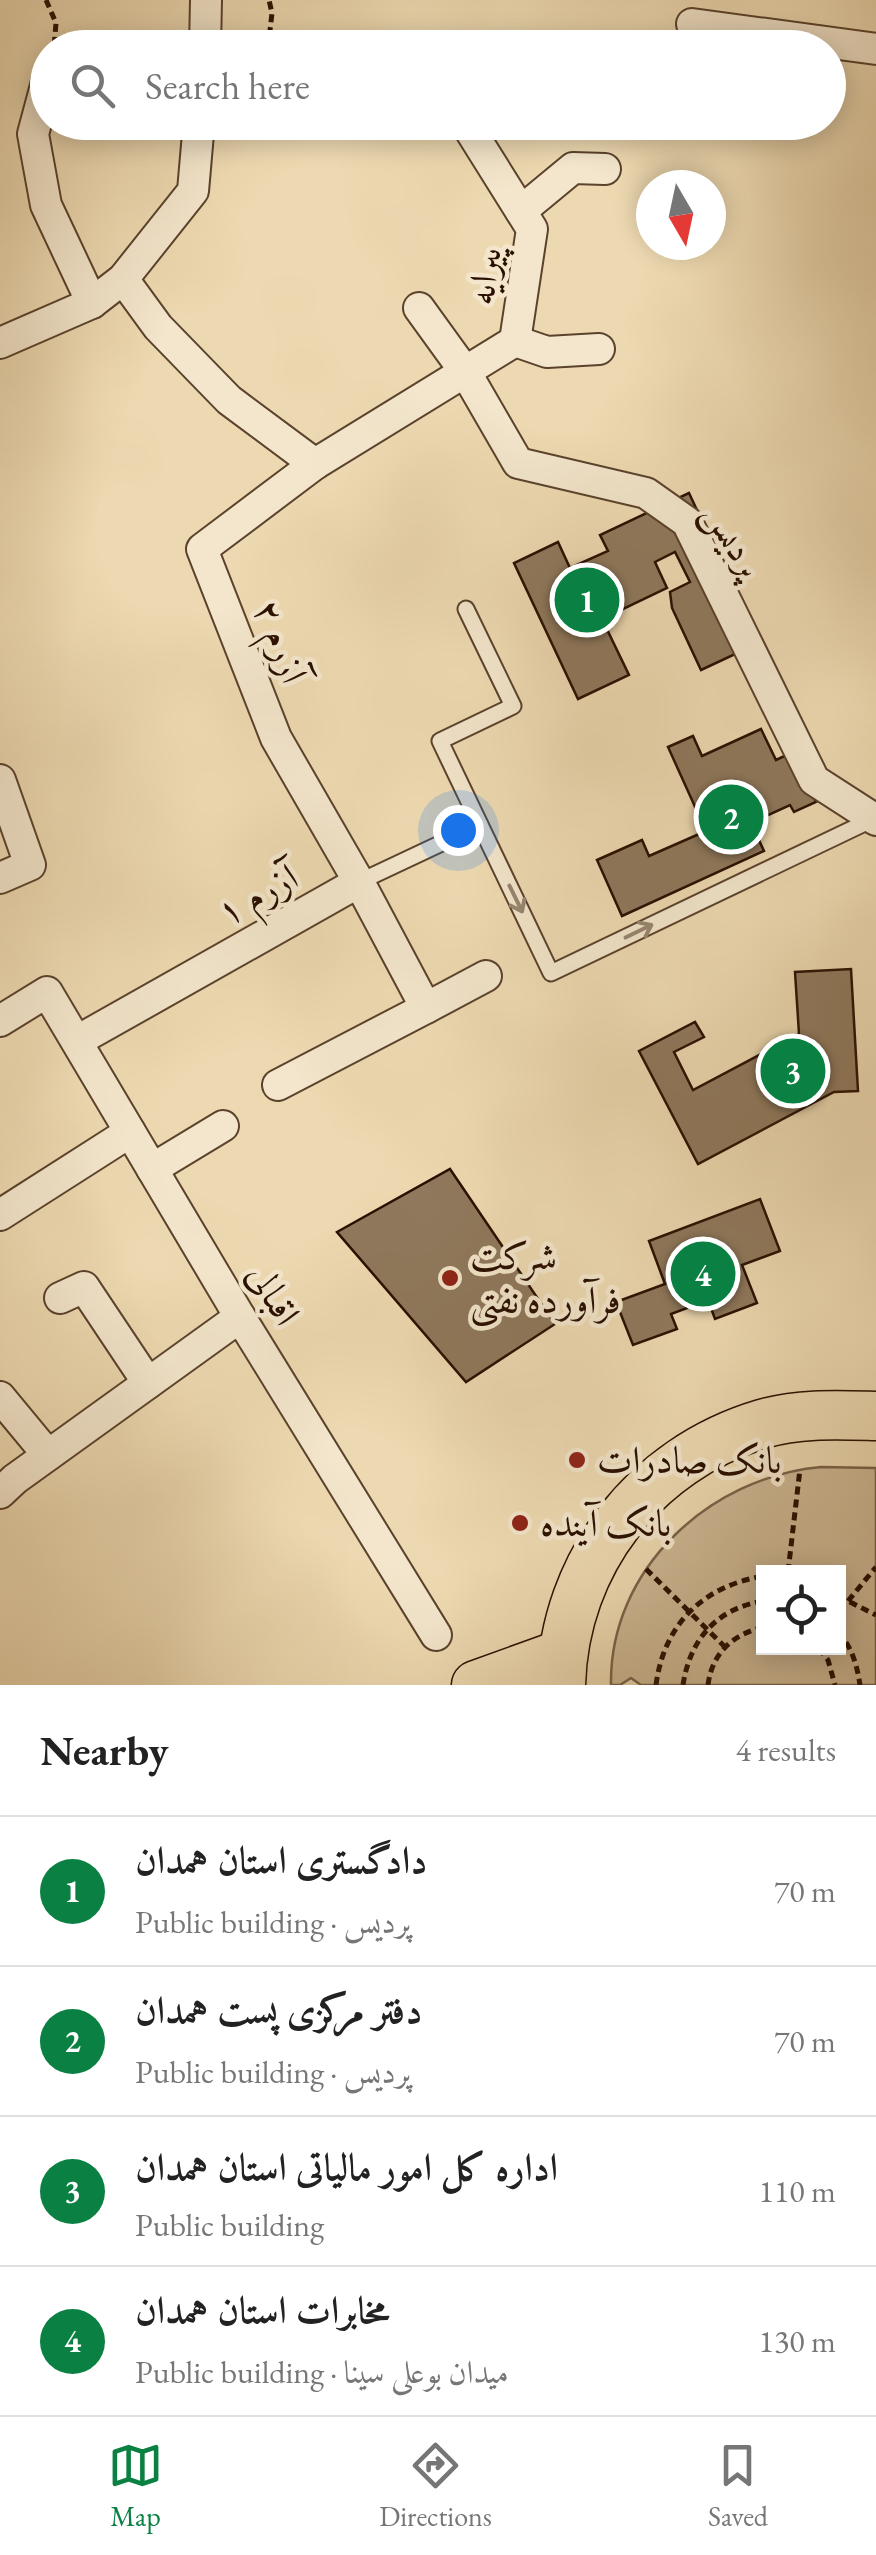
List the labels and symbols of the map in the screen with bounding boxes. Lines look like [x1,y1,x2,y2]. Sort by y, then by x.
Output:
north arrow [636,170,726,260]
street label: پیرایه [455,242,515,308]
street label: پردیس [690,492,778,590]
pin: 1 [554,562,620,638]
street label: آزرم ۲ [235,592,321,696]
pin: 2 [698,780,764,854]
your location [433,805,484,856]
street label: آزرم ۱ [207,850,314,944]
one-way arrow [507,883,526,913]
one-way arrow [624,921,654,940]
pin: 3 [760,1034,826,1108]
place label: شرکت فرآورده نفتی [470,1231,621,1327]
pin: 4 [670,1236,736,1312]
street label: اقبالی [237,1253,312,1334]
marker: شرکت فرآورده نفتی [439,1267,461,1289]
place label: بانک صادرات [597,1435,782,1484]
marker: بانک صادرات [566,1449,588,1471]
place label: بانک آینده [540,1498,672,1547]
marker: بانک آینده [509,1512,531,1534]

